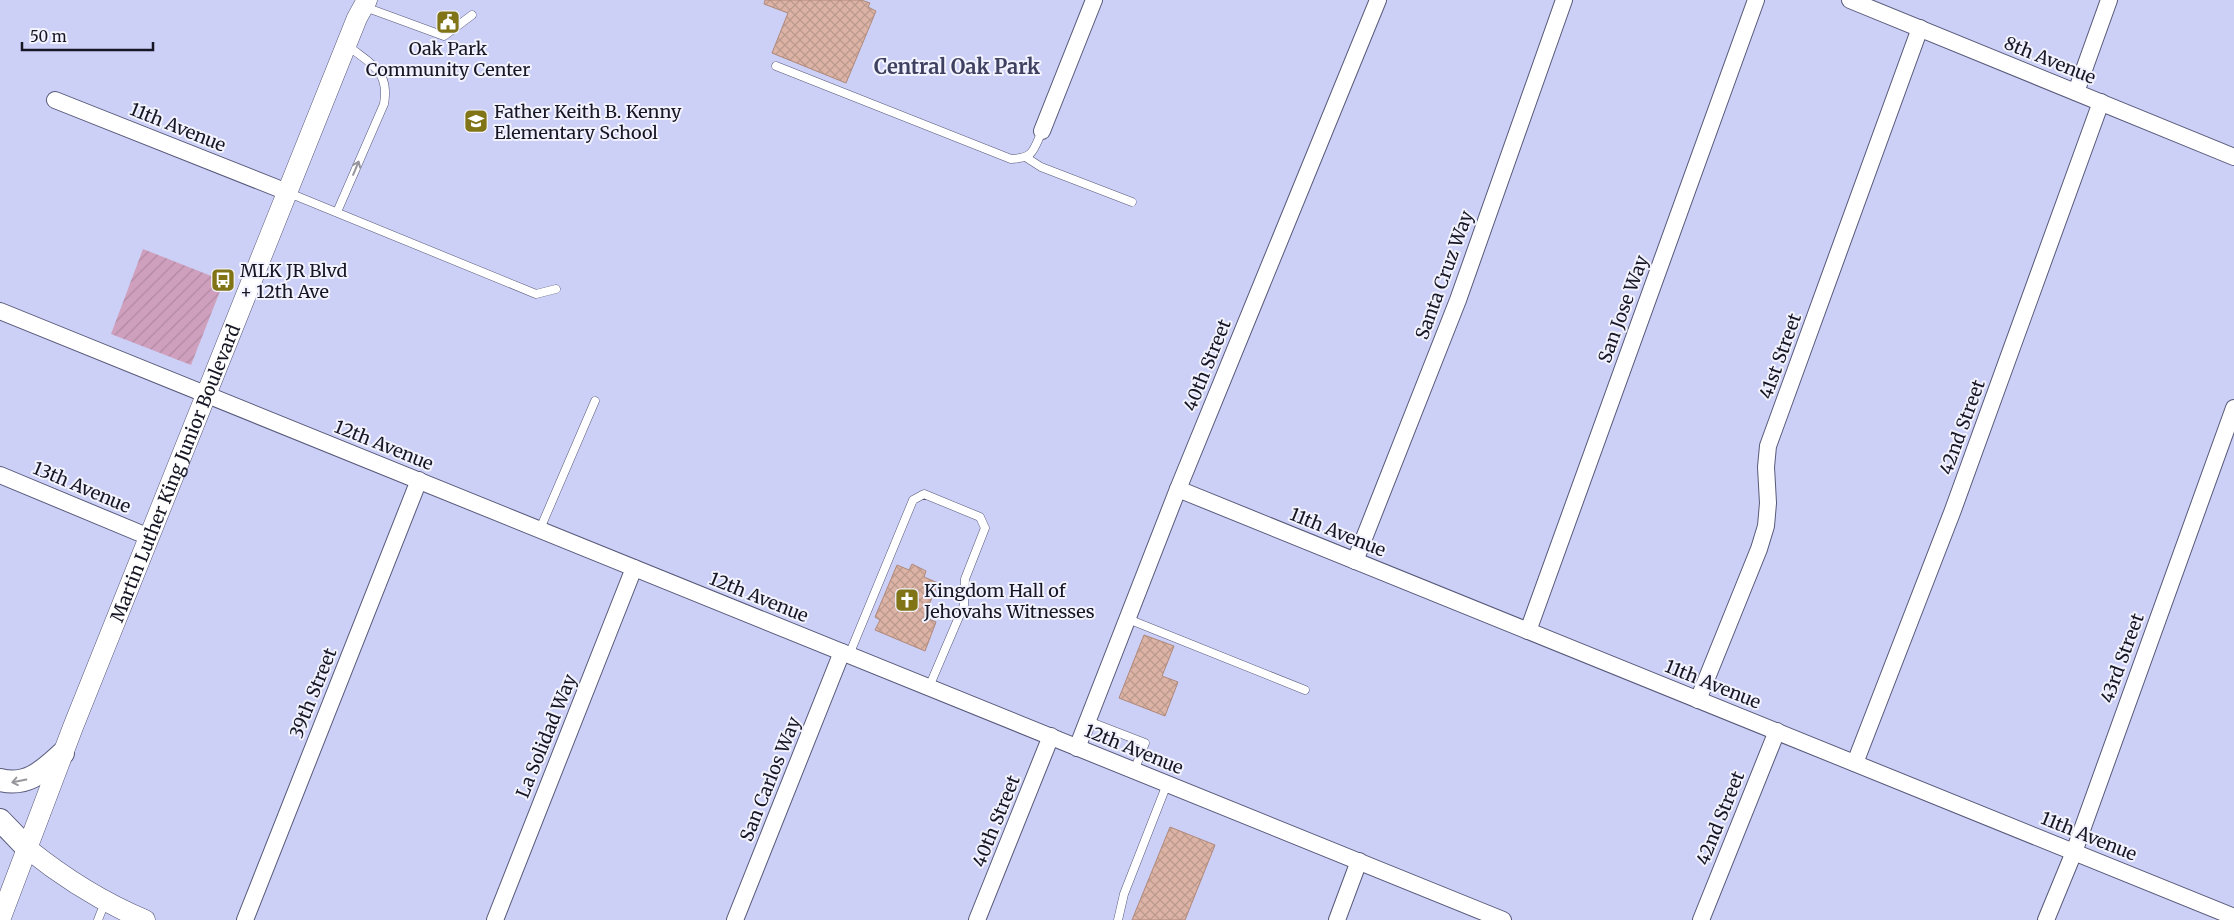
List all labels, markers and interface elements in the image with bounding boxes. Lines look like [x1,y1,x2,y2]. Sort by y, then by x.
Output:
public building icon: Oak Park Community Center [435,9,461,35]
scale bar [22,20,154,52]
text: 50 m [30,27,67,46]
street label: 8th Avenue [2001,31,2099,89]
place label: Oak Park Community Center [366,37,530,81]
district label: Central Oak Park [874,54,1040,79]
street label: 11th Avenue [127,97,229,157]
place label: Father Keith B. Kenny Elementary School [494,100,682,144]
school or university icon: Father Keith B. Kenny Elementary School [463,108,489,134]
one-way arrow [353,160,362,175]
street label: Santa Cruz Way [1410,207,1478,343]
street label: San Jose Way [1593,251,1653,366]
place label: MLK JR Blvd + 12th Ave [240,259,348,303]
bus stop icon: MLK JR Blvd + 12th Ave [210,267,236,293]
street label: 41st Street [1754,310,1806,402]
street label: 40th Street [1178,316,1236,414]
street label: Martin Luther King Junior Boulevard [105,321,245,625]
street label: 42nd Street [1934,376,1990,478]
street label: 12th Avenue [331,415,437,475]
street label: 13th Avenue [30,456,134,518]
street label: 11th Avenue [1287,502,1389,562]
street label: 12th Avenue [706,567,812,627]
place label: Kingdom Hall of Jehovahs Witnesses [923,579,1095,623]
church icon: Kingdom Hall of Jehovahs Witnesses [894,587,920,613]
street label: 43rd Street [2095,610,2149,706]
street label: 39th Street [284,645,342,741]
street label: 11th Avenue [1662,654,1764,714]
street label: La Solidad Way [511,670,581,801]
street label: San Carlos Way [735,713,806,845]
street label: 12th Avenue [1081,719,1187,779]
street label: 42nd Street [1691,768,1749,868]
street label: 40th Street [967,772,1025,870]
one-way arrow [11,776,27,786]
street label: 11th Avenue [2038,806,2140,866]

